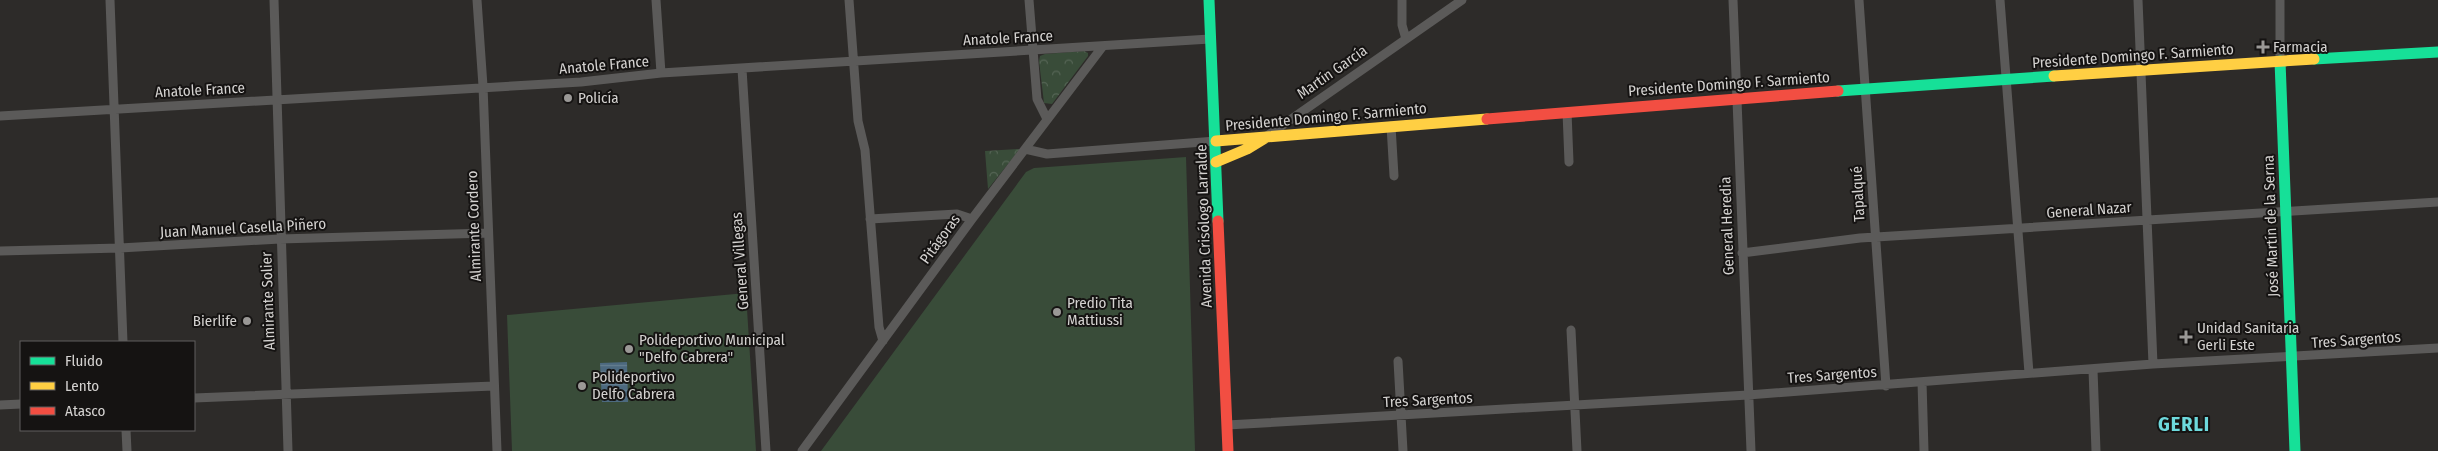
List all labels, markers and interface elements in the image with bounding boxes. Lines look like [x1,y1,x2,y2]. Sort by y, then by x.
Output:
street label: Anatole France [963,27,1053,49]
place label: Farmacia [2273,38,2328,56]
street label: Presidente Domingo F. Sarmiento [2031,40,2235,72]
street label: Martín García [1293,41,1371,103]
marker: Farmacia [2257,41,2269,53]
street label: Anatole France [558,52,650,78]
street label: Presidente Domingo F. Sarmiento [1627,68,1831,100]
street label: Anatole France [155,79,245,101]
place label: Policía [578,89,619,107]
marker: Policía [562,92,574,104]
street label: Presidente Domingo F. Sarmiento [1224,99,1428,135]
street label: Avenida Crisólogo Larralde [1192,144,1216,308]
street label: José Martín de la Serna [2260,155,2282,297]
street label: Tapalqué [1848,166,1868,222]
street label: Almirante Cordero [463,170,485,282]
street label: General Heredia [1716,176,1738,276]
street label: General Nazar [2046,198,2133,222]
street label: Pitágoras [916,211,964,267]
street label: General Villegas [728,212,752,310]
street label: Juan Manuel Casella Piñero [160,215,327,241]
street label: Almirante Solier [257,251,279,351]
place label: Predio Tita Mattiussi [1067,294,1133,329]
marker: Predio Tita Mattiussi [1051,306,1063,318]
place label: Bierlife [193,312,237,330]
marker: Bierlife [241,315,253,327]
place label: Unidad Sanitaria Gerli Este [2197,319,2299,354]
street label: Tres Sargentos [2311,328,2401,352]
marker: Unidad Sanitaria Gerli Este [2179,330,2193,344]
place label: Polideportivo Municipal "Delfo Cabrera" [639,331,785,366]
legend [20,341,195,431]
marker: Polideportivo Municipal "Delfo Cabrera" [623,343,635,355]
text: Fluido [65,352,103,370]
street label: Tres Sargentos [1787,363,1877,387]
place label: Polideportivo Delfo Cabrera [592,368,675,403]
text: Lento [65,377,99,395]
marker: Polideportivo Delfo Cabrera [576,380,588,392]
street label: Tres Sargentos [1383,389,1473,411]
text: Atasco [65,402,105,420]
district label: GERLI [2158,412,2210,436]

